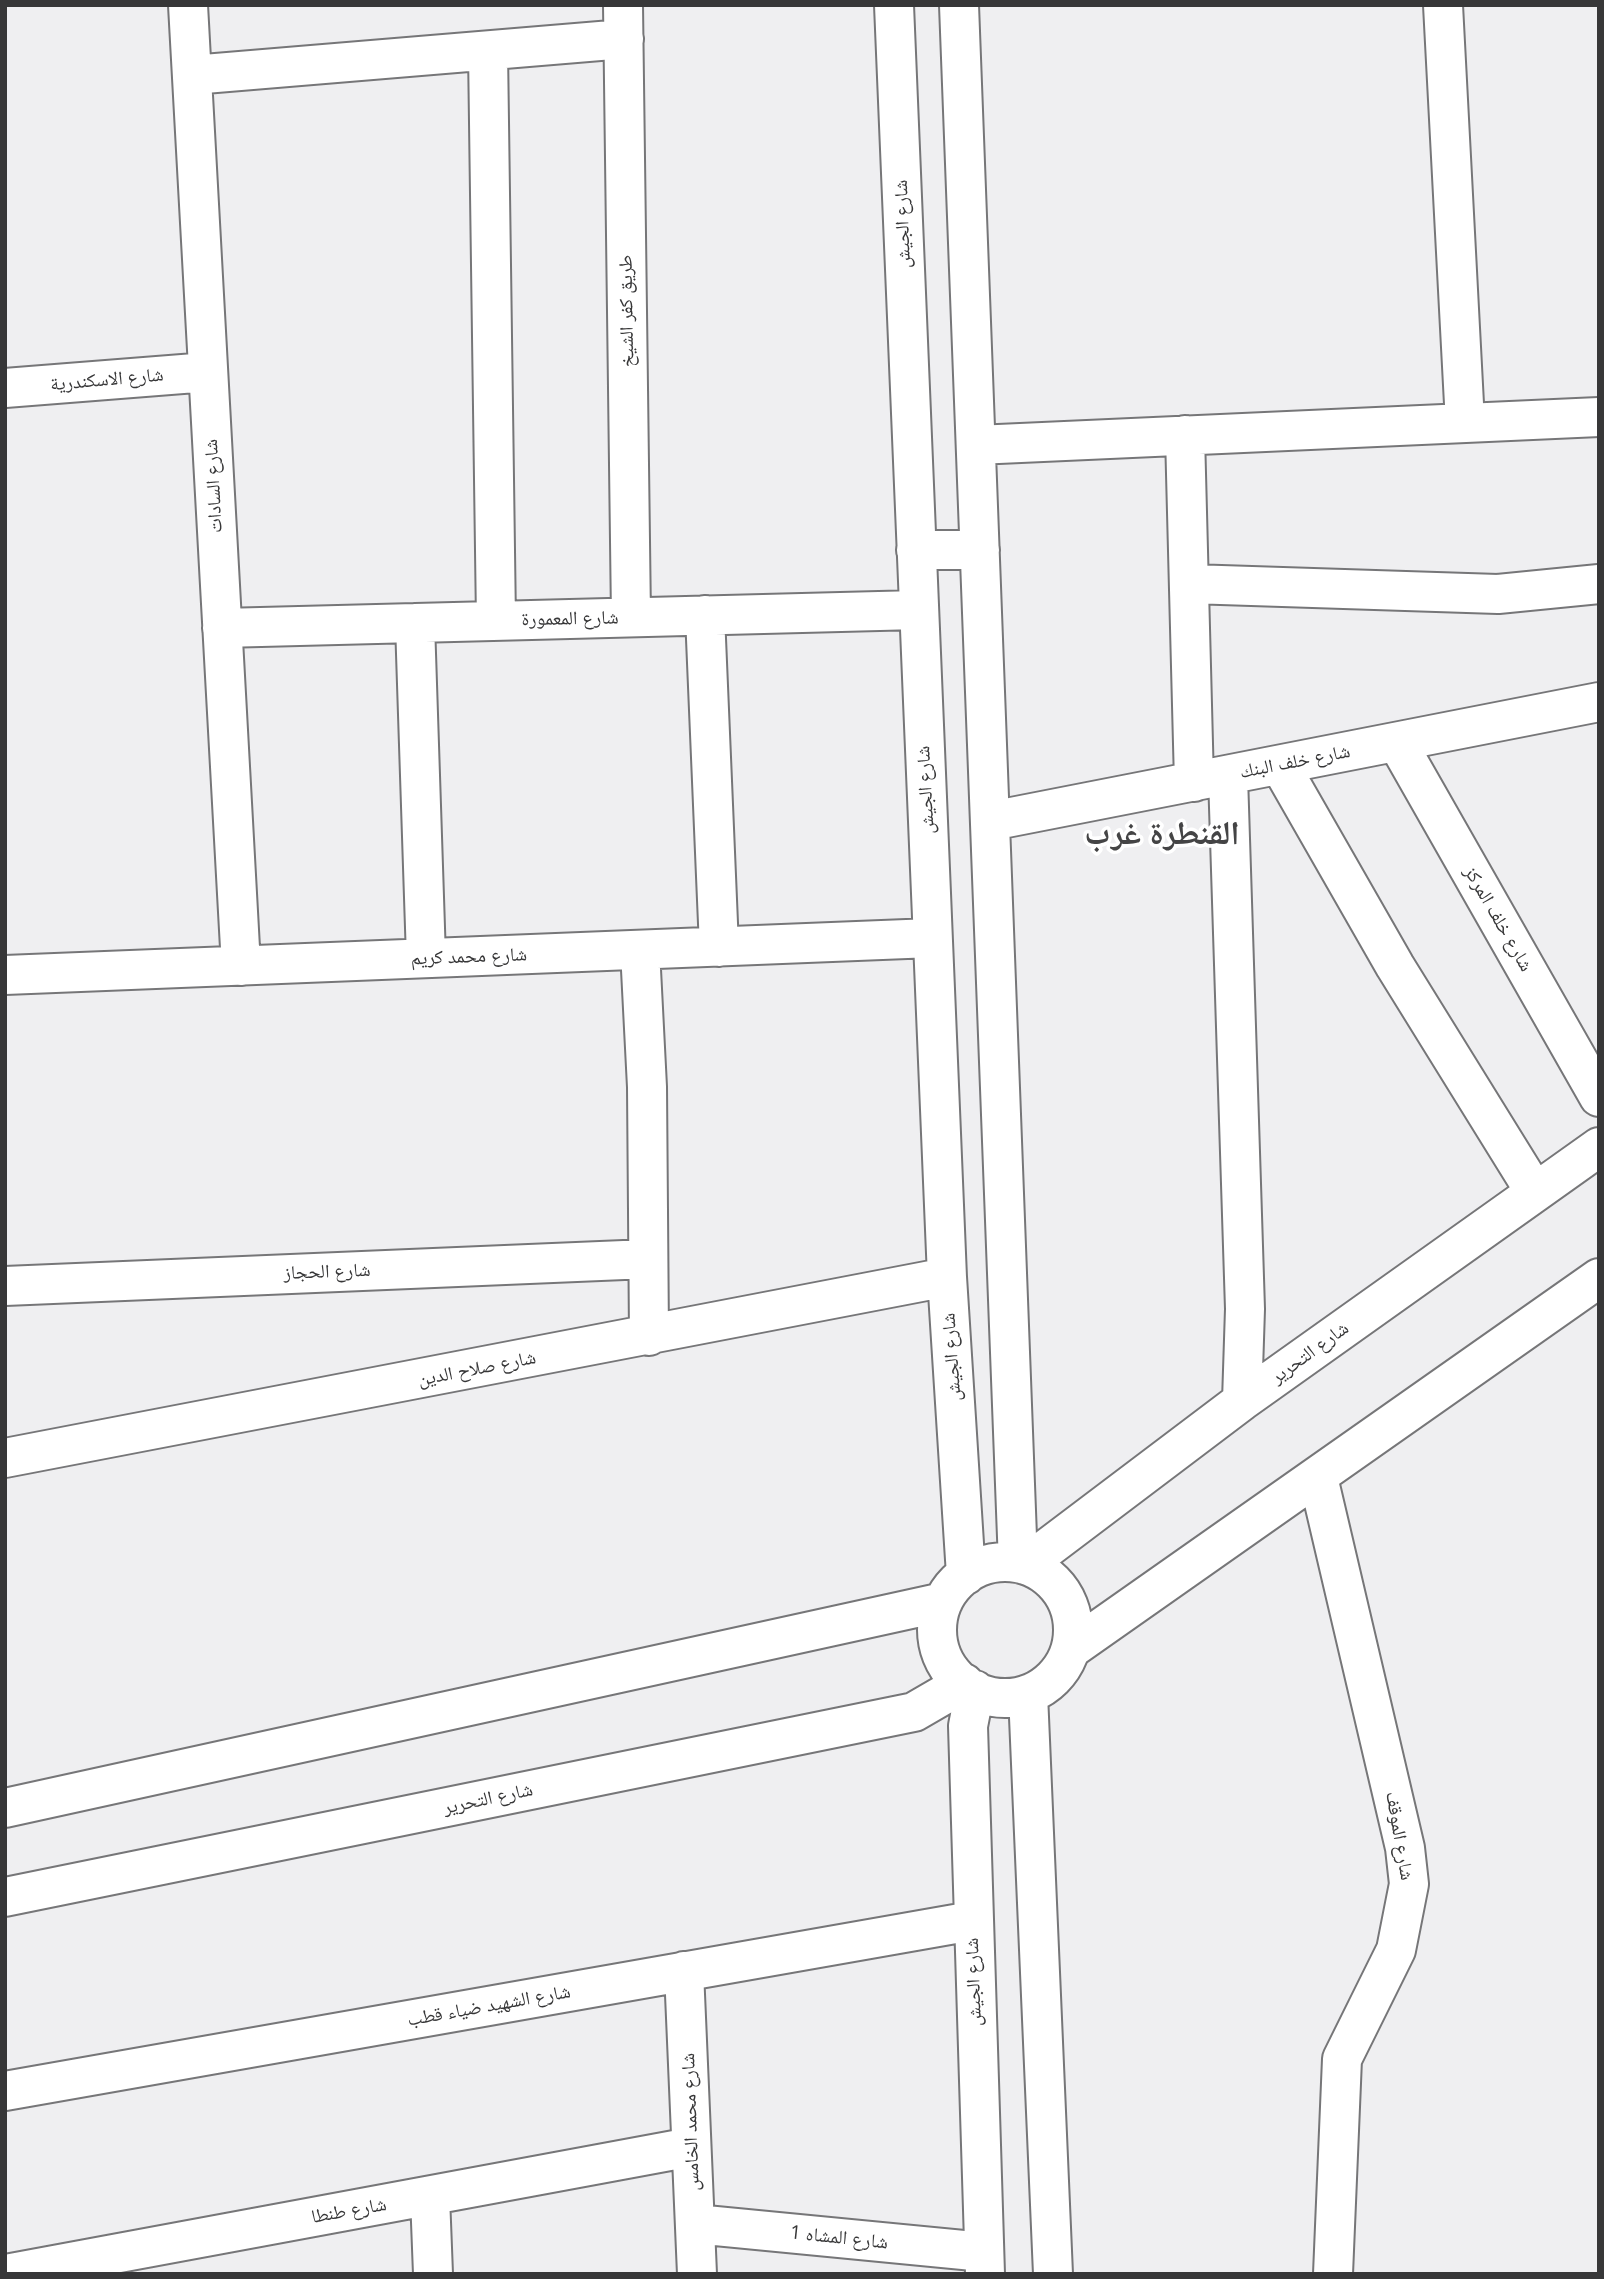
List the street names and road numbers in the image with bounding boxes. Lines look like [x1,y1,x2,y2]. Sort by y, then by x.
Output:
street label: شارع الجيش [890,179,916,269]
street label: طريق كفر الشيخ [615,255,639,367]
street label: شارع الاسكندرية [49,364,165,396]
street label: شارع السادات [200,438,228,534]
street label: شارع المعمورة [521,607,619,631]
street label: شارع خلف البنك [1238,740,1352,784]
street label: شارع الجيش [912,745,940,835]
street label: شارع خلف المركز [1459,862,1537,976]
street label: شارع محمد كريم [411,944,527,970]
street label: شارع الحجاز [283,1259,371,1285]
street label: شارع الجيش [938,1312,966,1402]
street label: شارع التحرير [1267,1317,1353,1389]
street label: شارع صلاح الدين [416,1346,538,1392]
street label: شارع التحرير [441,1778,535,1820]
street label: شارع الموقف [1380,1790,1418,1882]
street label: شارع الجيش [961,1937,987,2027]
street label: شارع الشهيد ضياء قطب [406,1980,572,2032]
street label: شارع محمد الخامس [677,2053,705,2191]
street label: شارع طنطا [310,2193,388,2229]
street label: شارع المشاه 1 [789,2222,889,2254]

